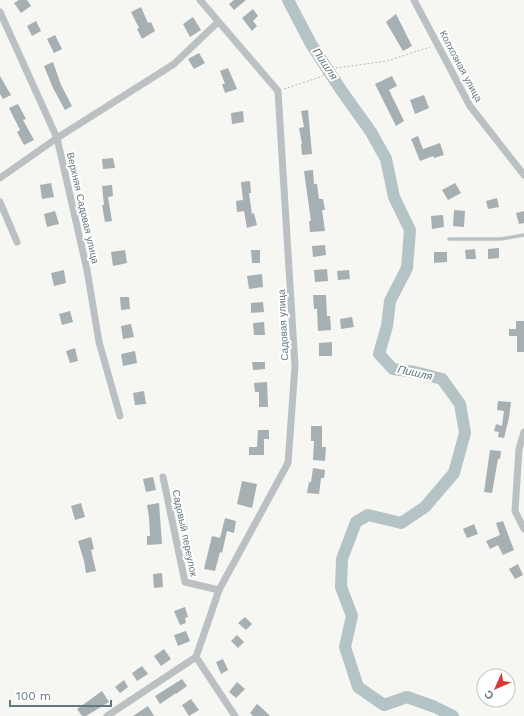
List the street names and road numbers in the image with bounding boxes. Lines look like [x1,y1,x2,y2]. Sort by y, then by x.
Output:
street label: Колхозная улица [438,28,485,104]
street label: Верхняя Садовая улица [65,151,101,265]
street label: Садовая улица [276,289,290,361]
street label: Садовый переулок [170,489,200,578]

